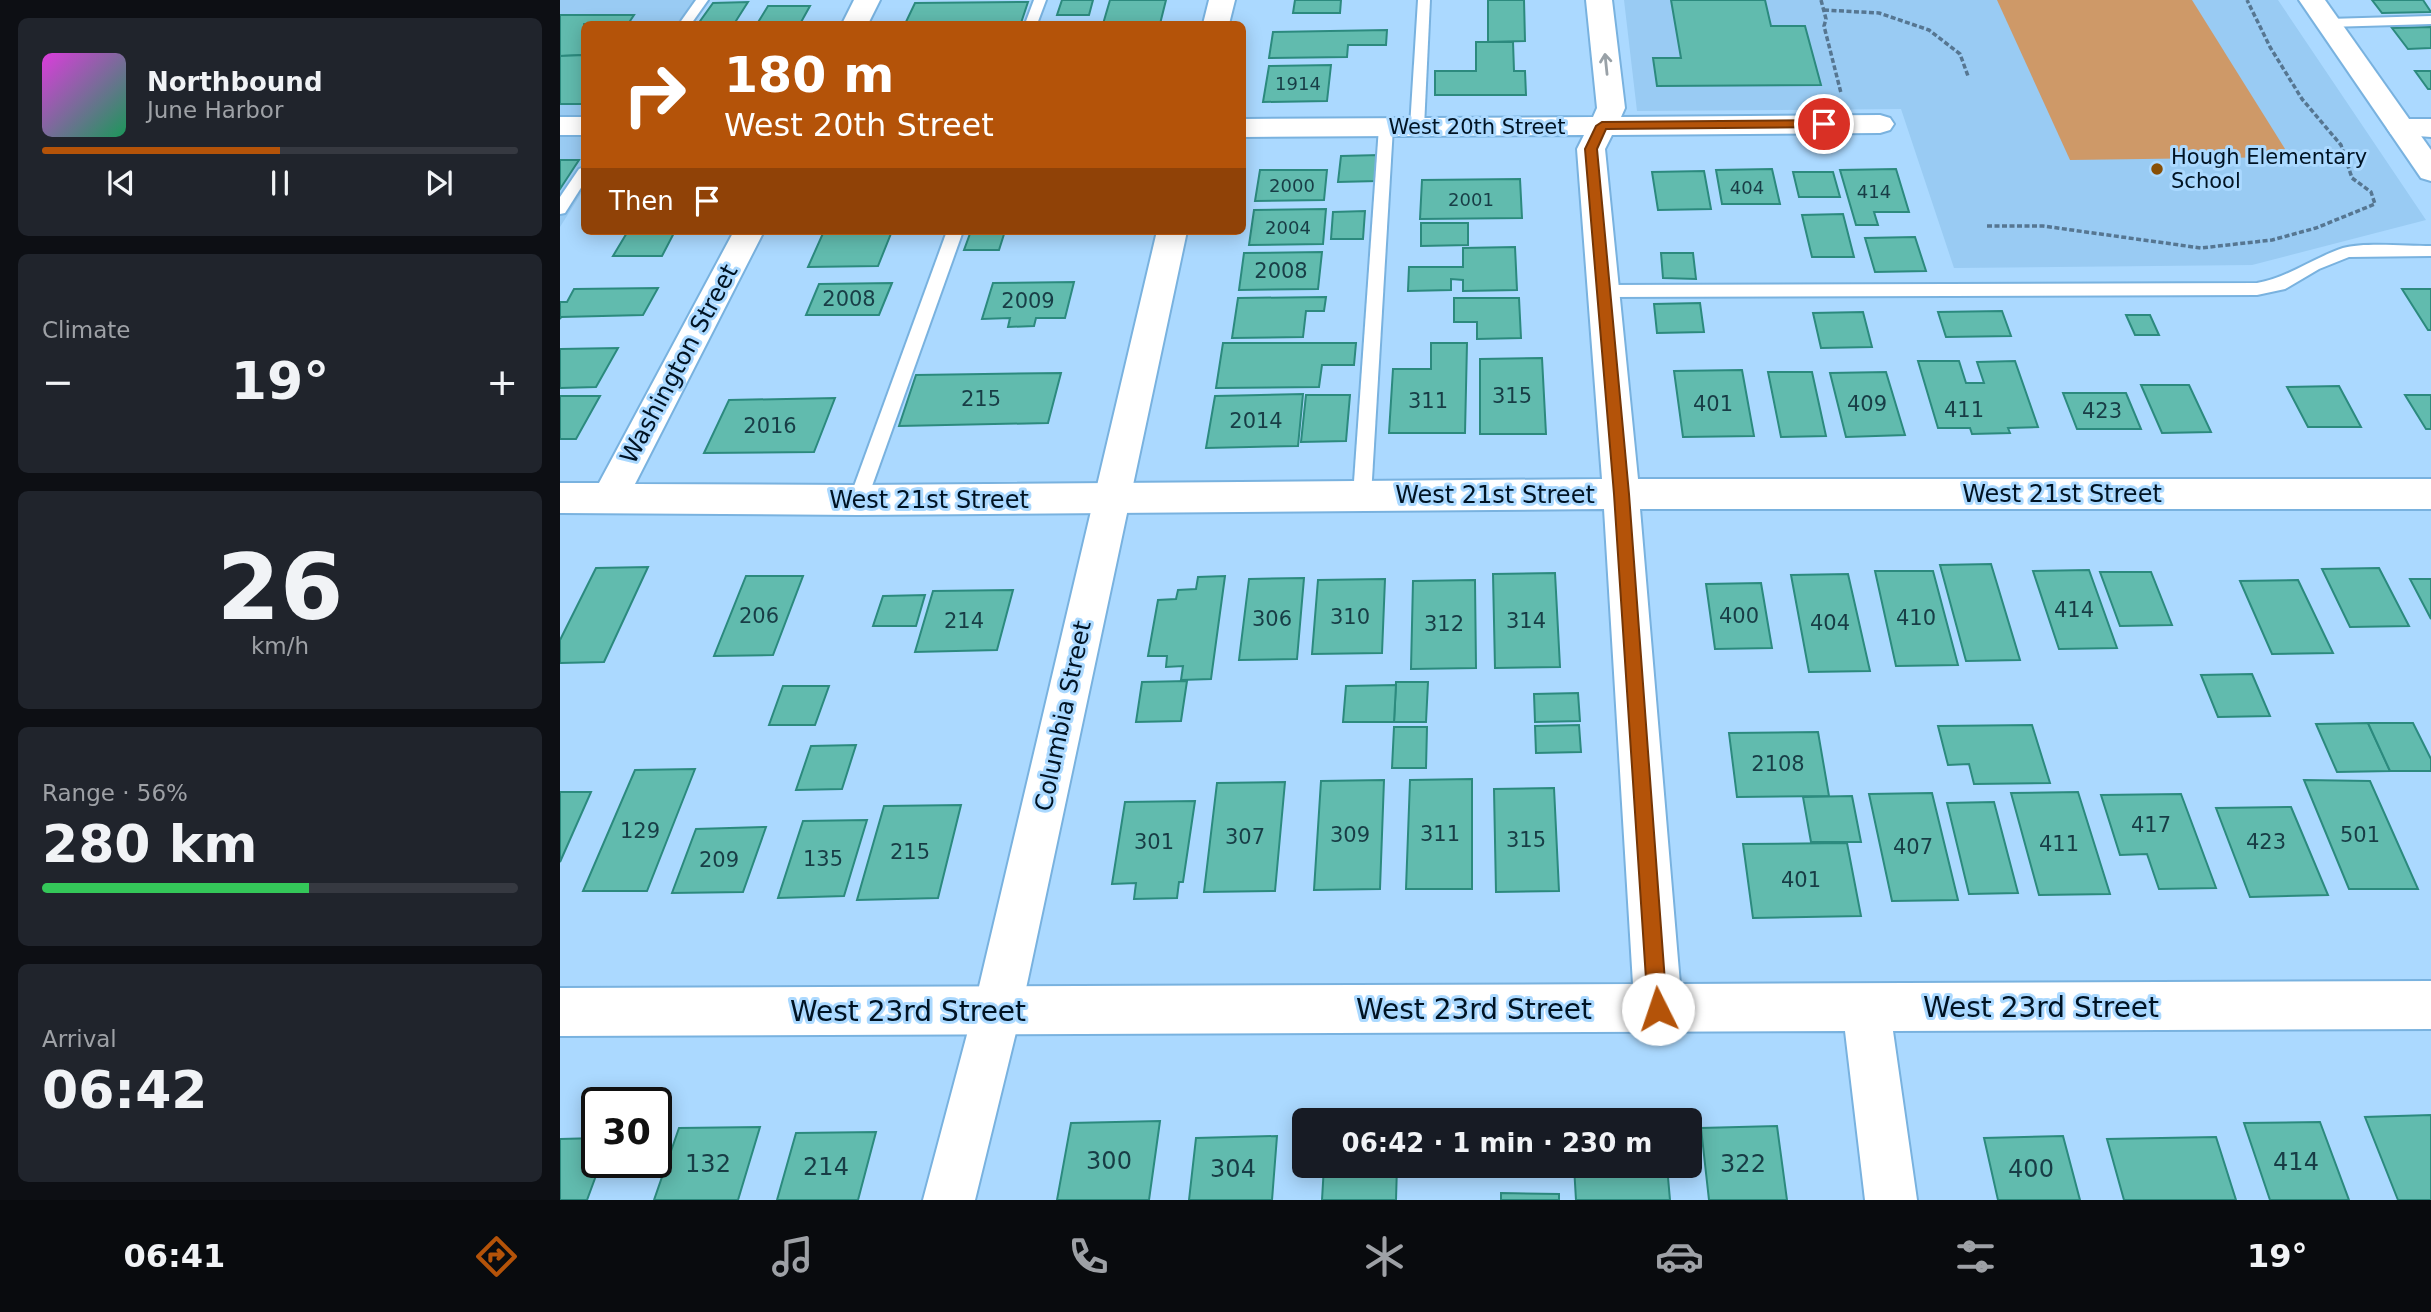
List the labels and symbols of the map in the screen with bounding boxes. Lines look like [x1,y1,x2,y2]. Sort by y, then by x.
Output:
one-way arrow [1600,53,1613,76]
house number: 1914 [1275,73,1321,94]
pin [1794,94,1854,154]
street label: West 20th Street [1388,115,1566,139]
place label: Hough Elementary School [2171,145,2367,193]
marker: Hough Elementary School [2149,161,2165,177]
house number: 2000 [1269,175,1315,196]
house number: 404 [1730,177,1764,198]
house number: 414 [1857,181,1891,202]
house number: 2001 [1448,189,1494,210]
house number: 2004 [1265,217,1311,238]
house number: 2008 [1254,259,1308,283]
street label: Washington Street [615,260,743,468]
house number: 2008 [822,287,876,311]
house number: 2009 [1001,289,1055,313]
house number: 315 [1492,384,1532,408]
house number: 215 [961,387,1001,411]
house number: 311 [1408,389,1448,413]
house number: 401 [1693,392,1733,416]
house number: 409 [1847,392,1887,416]
house number: 411 [1944,398,1984,422]
house number: 423 [2082,399,2122,423]
house number: 2014 [1229,409,1283,433]
house number: 2016 [743,414,797,438]
street label: West 21st Street [1962,480,2162,508]
street label: West 21st Street [1395,481,1595,509]
street label: West 21st Street [829,486,1029,514]
house number: 414 [2054,598,2094,622]
house number: 206 [739,604,779,628]
house number: 400 [1719,604,1759,628]
house number: 310 [1330,605,1370,629]
house number: 410 [1896,606,1936,630]
house number: 306 [1252,607,1292,631]
house number: 214 [944,609,984,633]
house number: 314 [1506,609,1546,633]
house number: 404 [1810,611,1850,635]
house number: 312 [1424,612,1464,636]
street label: Columbia Street [1029,618,1097,814]
house number: 2108 [1751,752,1805,776]
house number: 417 [2131,813,2171,837]
house number: 129 [620,819,660,843]
house number: 311 [1420,822,1460,846]
house number: 309 [1330,823,1370,847]
house number: 501 [2340,823,2380,847]
house number: 307 [1225,825,1265,849]
house number: 315 [1506,828,1546,852]
house number: 301 [1134,830,1174,854]
house number: 423 [2246,830,2286,854]
house number: 411 [2039,832,2079,856]
house number: 407 [1893,835,1933,859]
house number: 215 [890,840,930,864]
house number: 135 [803,847,843,871]
house number: 209 [699,848,739,872]
house number: 401 [1781,868,1821,892]
position arrow [1621,972,1695,1046]
street label: West 23rd Street [1923,991,2159,1024]
street label: West 23rd Street [1356,993,1592,1026]
street label: West 23rd Street [790,995,1026,1028]
speed limit sign: 30 [581,1087,672,1178]
house number: 300 [1086,1147,1132,1175]
house number: 414 [2273,1148,2319,1176]
house number: 132 [685,1150,731,1178]
house number: 322 [1720,1150,1766,1178]
house number: 214 [803,1153,849,1181]
house number: 304 [1210,1155,1256,1183]
house number: 400 [2008,1155,2054,1183]

